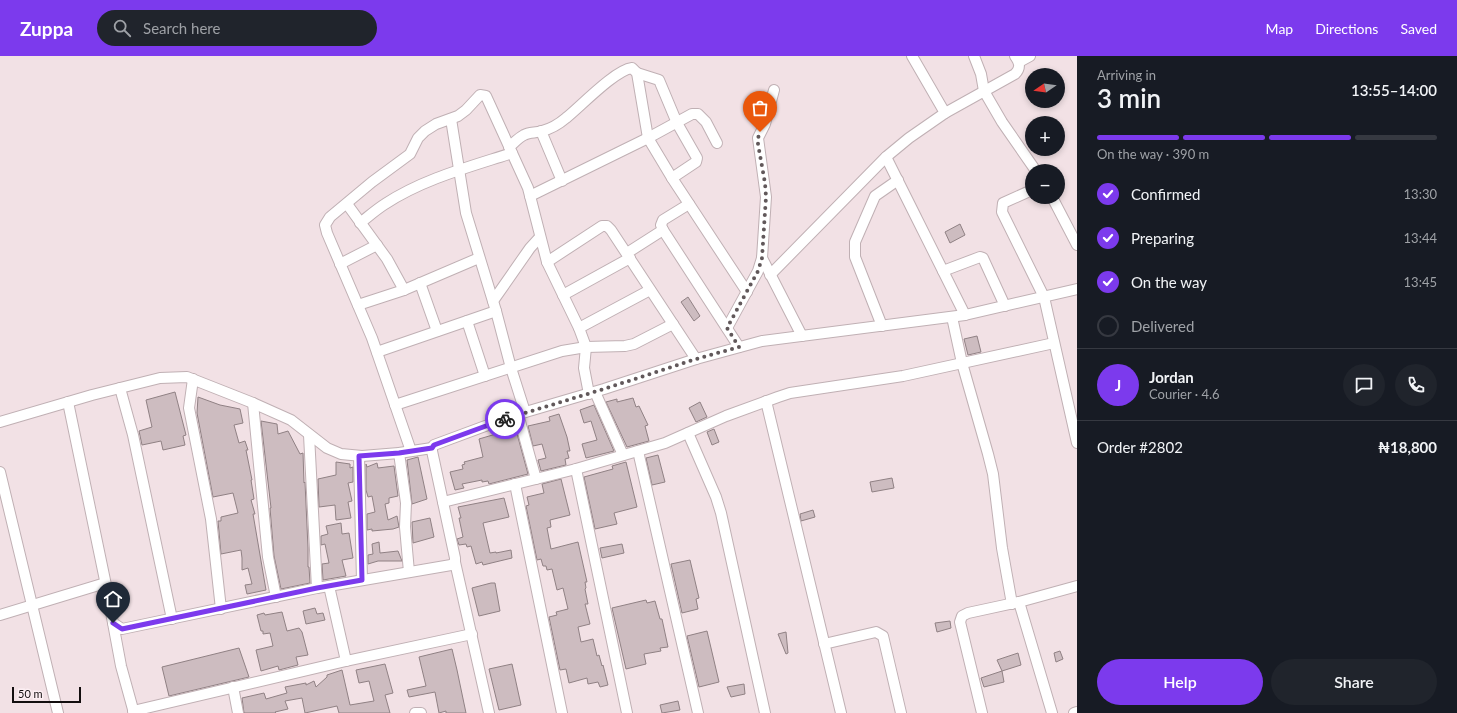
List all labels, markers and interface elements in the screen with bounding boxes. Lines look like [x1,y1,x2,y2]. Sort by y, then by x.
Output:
search box [97,10,377,46]
text: Zuppa [20,17,73,40]
icon: search [111,17,133,39]
text: Search here [143,19,220,37]
text: Map [1266,20,1293,37]
text: Directions [1315,20,1378,37]
text: Saved [1400,20,1437,37]
text: Arriving in [1097,67,1156,83]
north arrow [1025,68,1065,108]
map controls [1025,68,1065,204]
text: 13:55–14:00 [1351,81,1437,99]
text: 3 min [1097,82,1161,114]
pin [743,91,777,132]
icon: bag [749,97,771,119]
button: + [1025,116,1065,156]
text: On the way · 390 m [1097,146,1209,162]
button: − [1025,164,1065,204]
icon: check [1097,183,1119,205]
text: Confirmed [1131,185,1200,203]
text: 13:30 [1404,186,1437,202]
icon: check [1097,227,1119,249]
text: Preparing [1131,229,1194,247]
text: 13:44 [1404,230,1437,246]
icon: check [1097,271,1119,293]
text: On the way [1131,273,1207,291]
text: 13:45 [1404,274,1437,290]
text: Delivered [1131,317,1194,335]
button: chat [1343,364,1385,406]
button: phone [1395,364,1437,406]
text: Jordan [1149,368,1194,386]
text: J [1115,376,1121,394]
text: Courier · 4.6 [1149,386,1220,402]
courier [485,399,525,439]
icon: bike [494,408,516,430]
text: Order #2802 [1097,438,1183,456]
text: ₦18,800 [1378,438,1437,456]
pin [96,582,130,623]
icon: home [102,588,124,610]
button: Help [1097,659,1263,705]
button: Share [1271,659,1437,705]
scale bar [12,685,81,704]
text: 50 m [18,687,43,700]

